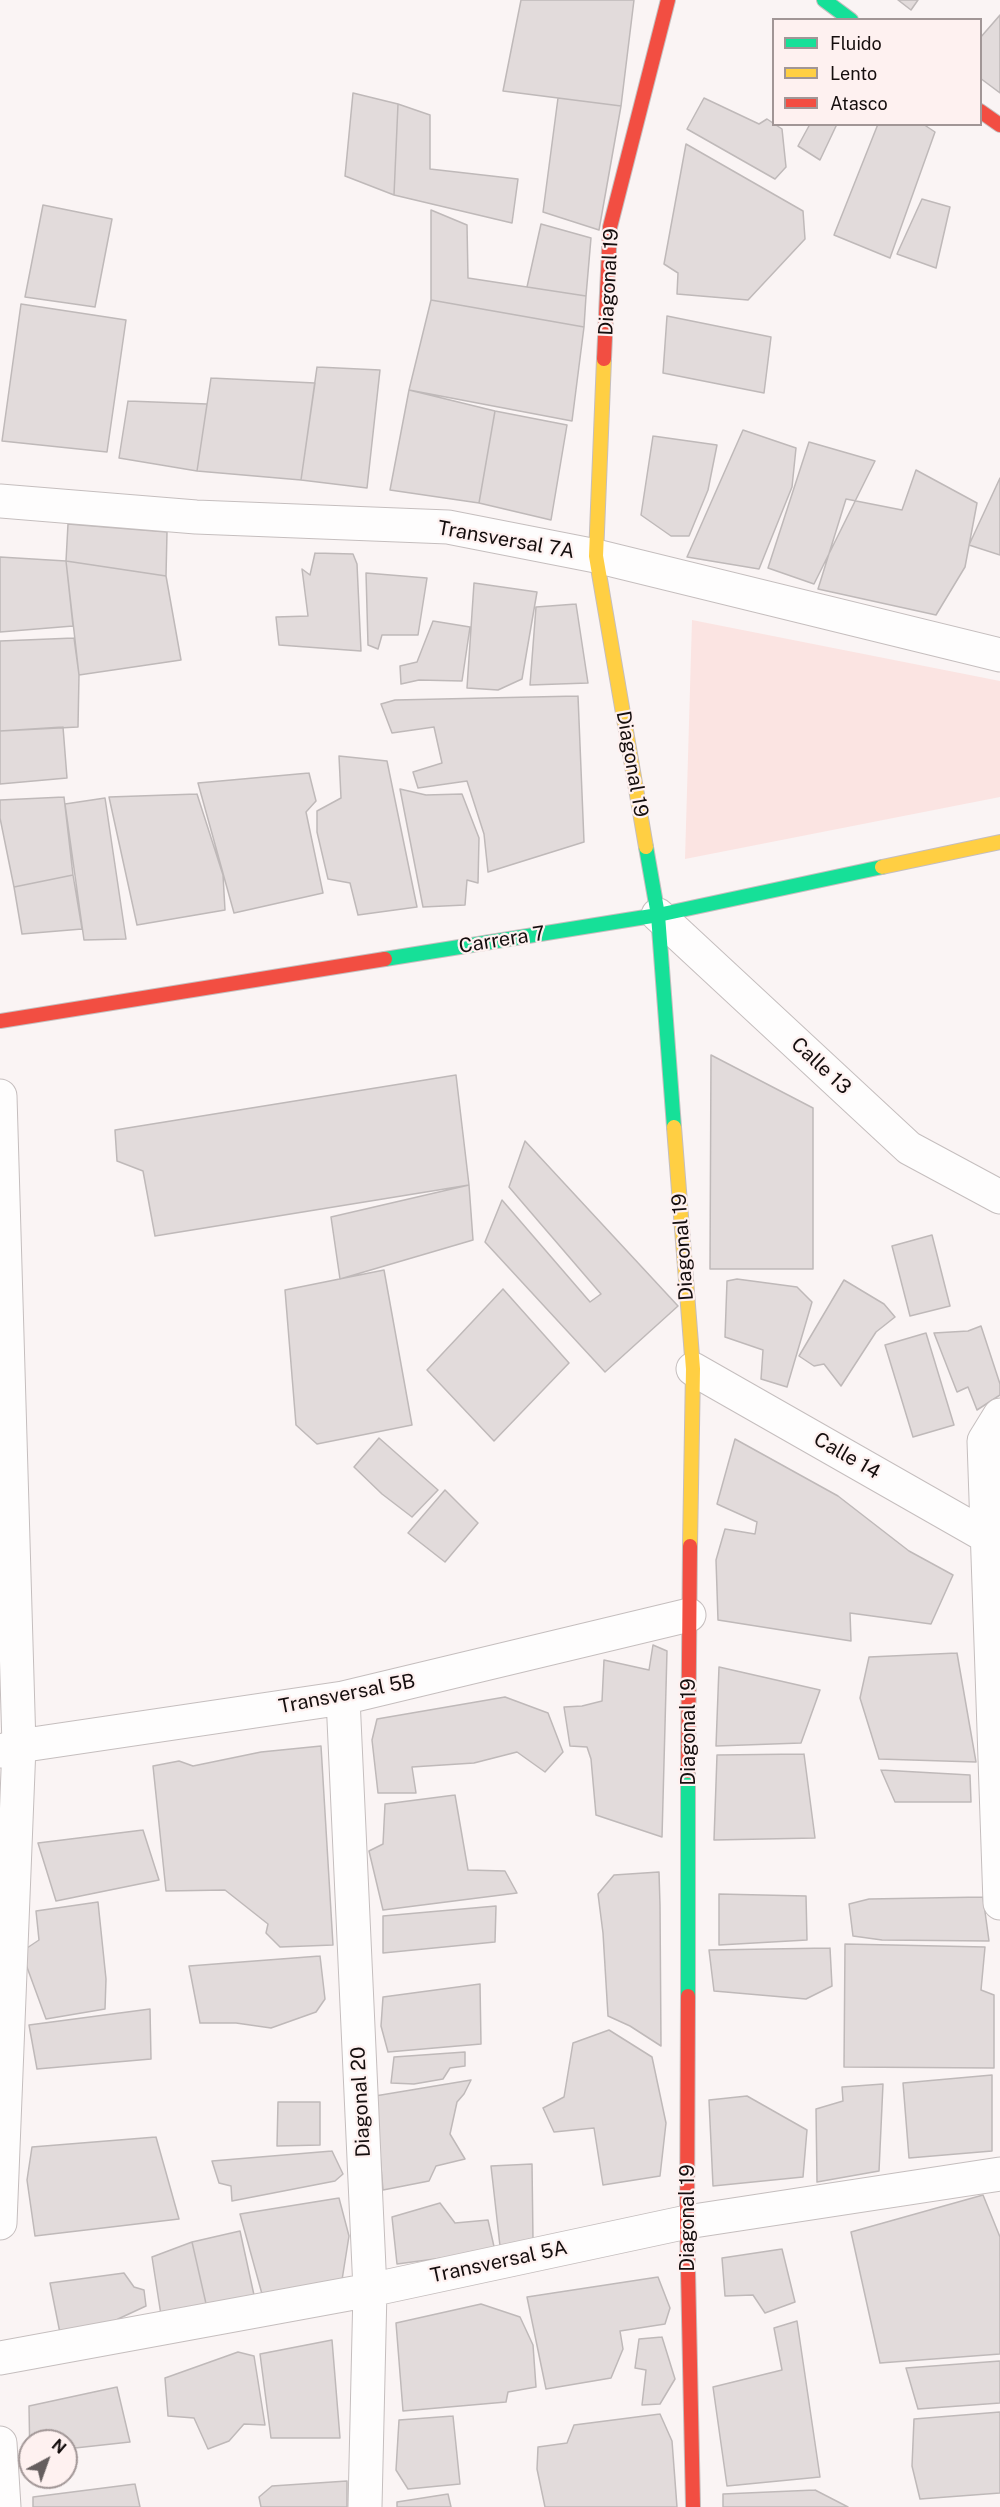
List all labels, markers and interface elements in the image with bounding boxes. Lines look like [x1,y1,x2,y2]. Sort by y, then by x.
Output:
legend [772,18,982,126]
text: Fluido [830,33,882,54]
text: Lento [830,63,877,84]
text: Atasco [830,93,888,114]
street label: Diagonal 19 [594,228,624,336]
street label: Transversal 7A [436,516,576,564]
street label: Diagonal 19 [611,709,653,819]
street label: Carrera 7 [457,921,547,959]
street label: Calle 13 [786,1032,856,1100]
street label: Diagonal 19 [667,1193,699,1301]
street label: Calle 14 [809,1427,885,1485]
street label: Transversal 5B [277,1669,417,1719]
street label: Diagonal 19 [677,1678,701,1786]
street label: Diagonal 20 [346,2046,376,2158]
street label: Diagonal 19 [676,2164,700,2272]
street label: Transversal 5A [428,2236,570,2288]
north arrow [18,2429,78,2489]
text: N [48,2435,70,2458]

